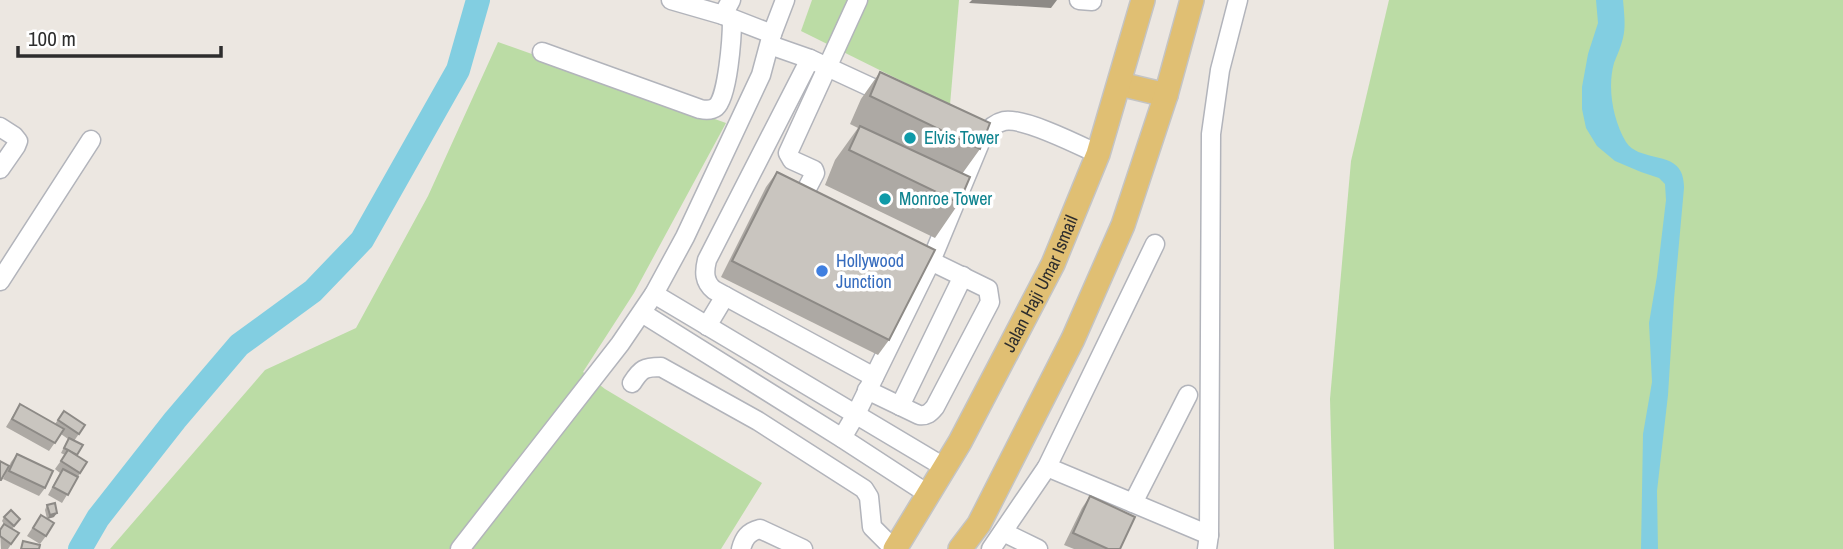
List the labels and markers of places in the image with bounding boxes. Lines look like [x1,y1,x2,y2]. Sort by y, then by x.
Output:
place label: Elvis Tower [924,125,999,150]
marker: Elvis Tower [902,130,918,146]
place label: Monroe Tower [899,186,992,211]
marker: Monroe Tower [877,191,893,207]
place label: Hollywood Junction [836,248,904,294]
marker: Hollywood Junction [814,263,830,279]

